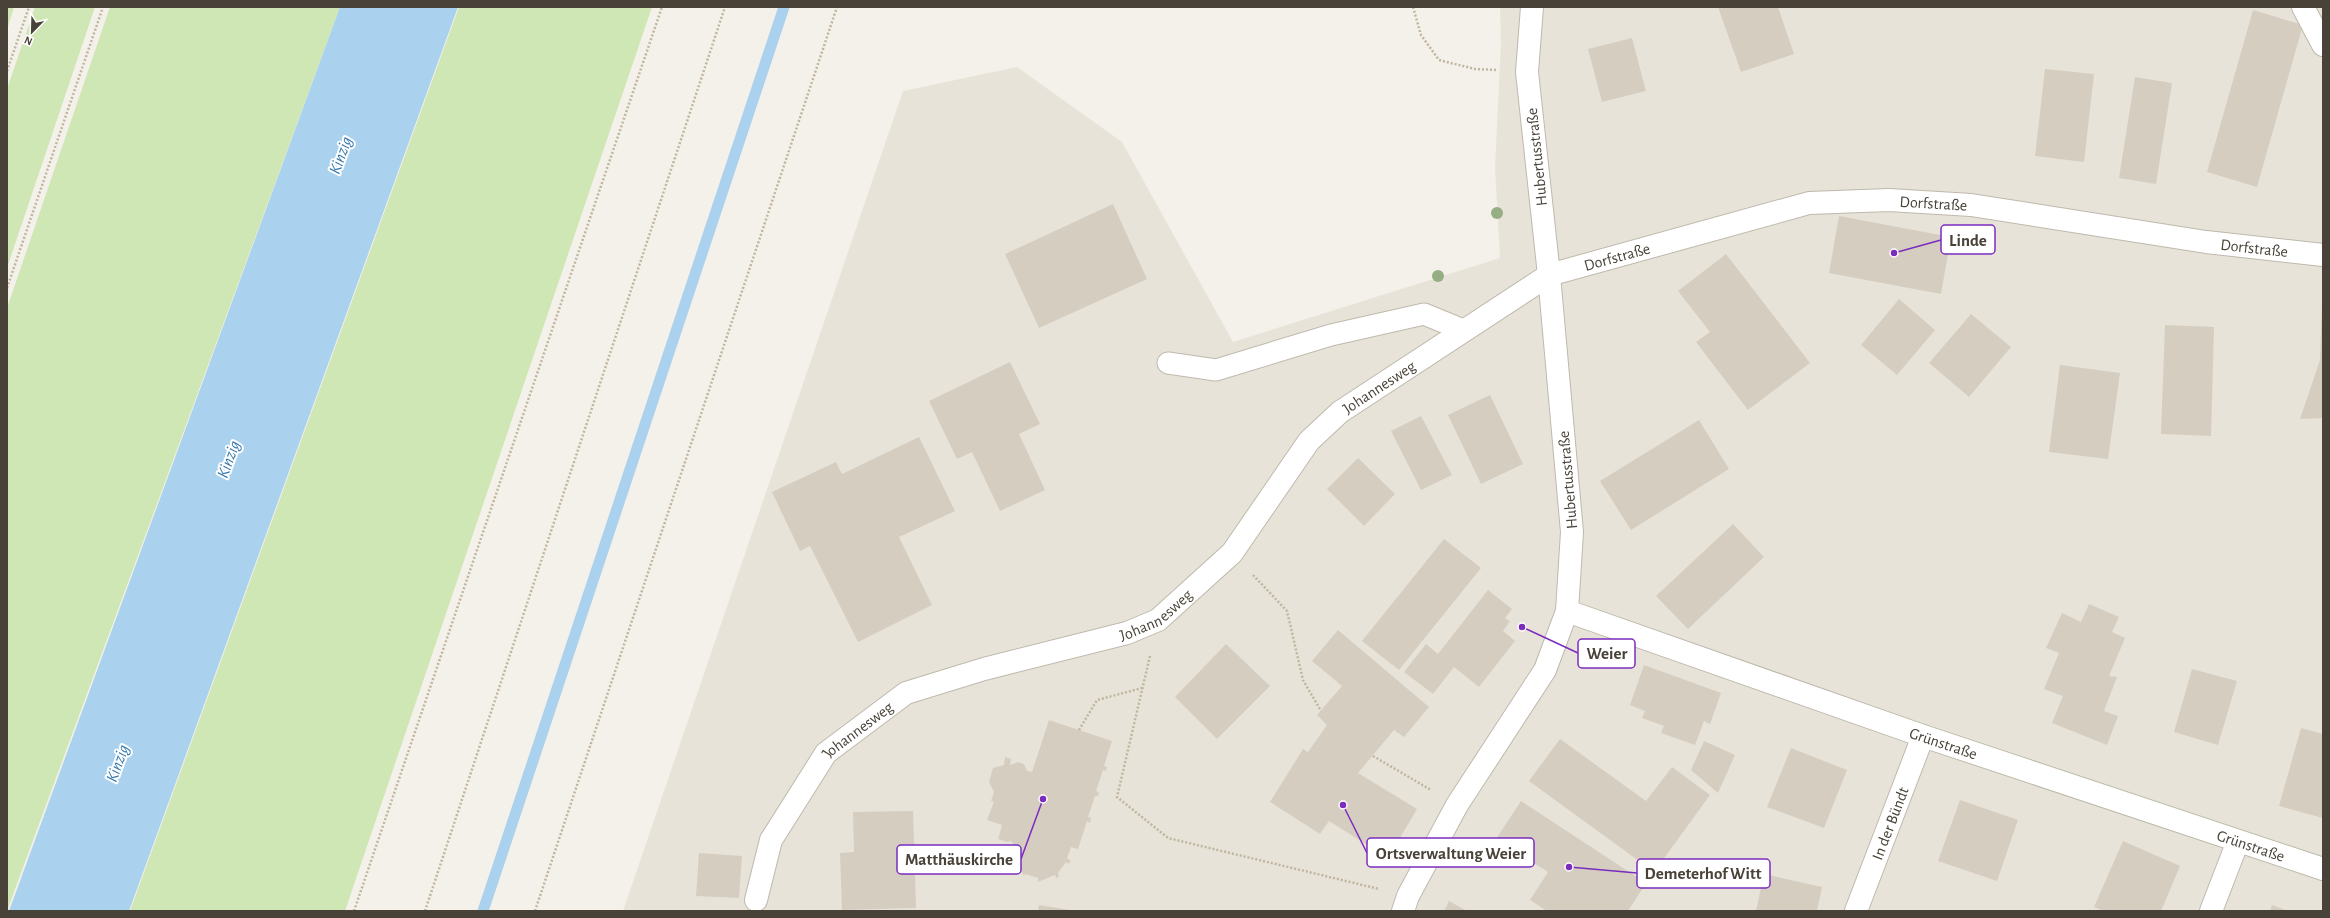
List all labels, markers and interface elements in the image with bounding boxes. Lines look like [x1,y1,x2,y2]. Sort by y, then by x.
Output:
north arrow [12,12,52,52]
text: N [23,34,34,47]
street label: Hubertusstraße [1524,107,1550,207]
water label: Kinzig [326,134,355,176]
street label: Dorfstraße [1899,194,1968,214]
callout: Linde [1941,225,1995,254]
text: Linde [1949,232,1987,249]
street label: Dorfstraße [2220,237,2289,260]
street label: Dorfstraße [1582,240,1652,274]
street label: Johannesweg [1340,358,1419,417]
street label: Hubertusstraße [1556,430,1580,530]
water label: Kinzig [214,438,243,480]
street label: Johannesweg [1118,586,1195,644]
callout: Weier [1578,639,1635,668]
text: Weier [1587,645,1628,662]
street label: Johannesweg [819,699,896,760]
street label: Grünstraße [1907,725,1979,762]
water label: Kinzig [103,742,132,784]
street label: In der Bündt [1869,785,1912,862]
street label: Grünstraße [2215,827,2287,865]
callout: Ortsverwaltung Weier [1367,838,1534,867]
callout: Matthäuskirche [897,845,1021,874]
text: Ortsverwaltung Weier [1376,845,1526,862]
text: Matthäuskirche [905,851,1013,868]
callout: Demeterhof Witt [1637,859,1770,888]
text: Demeterhof Witt [1645,865,1762,882]

